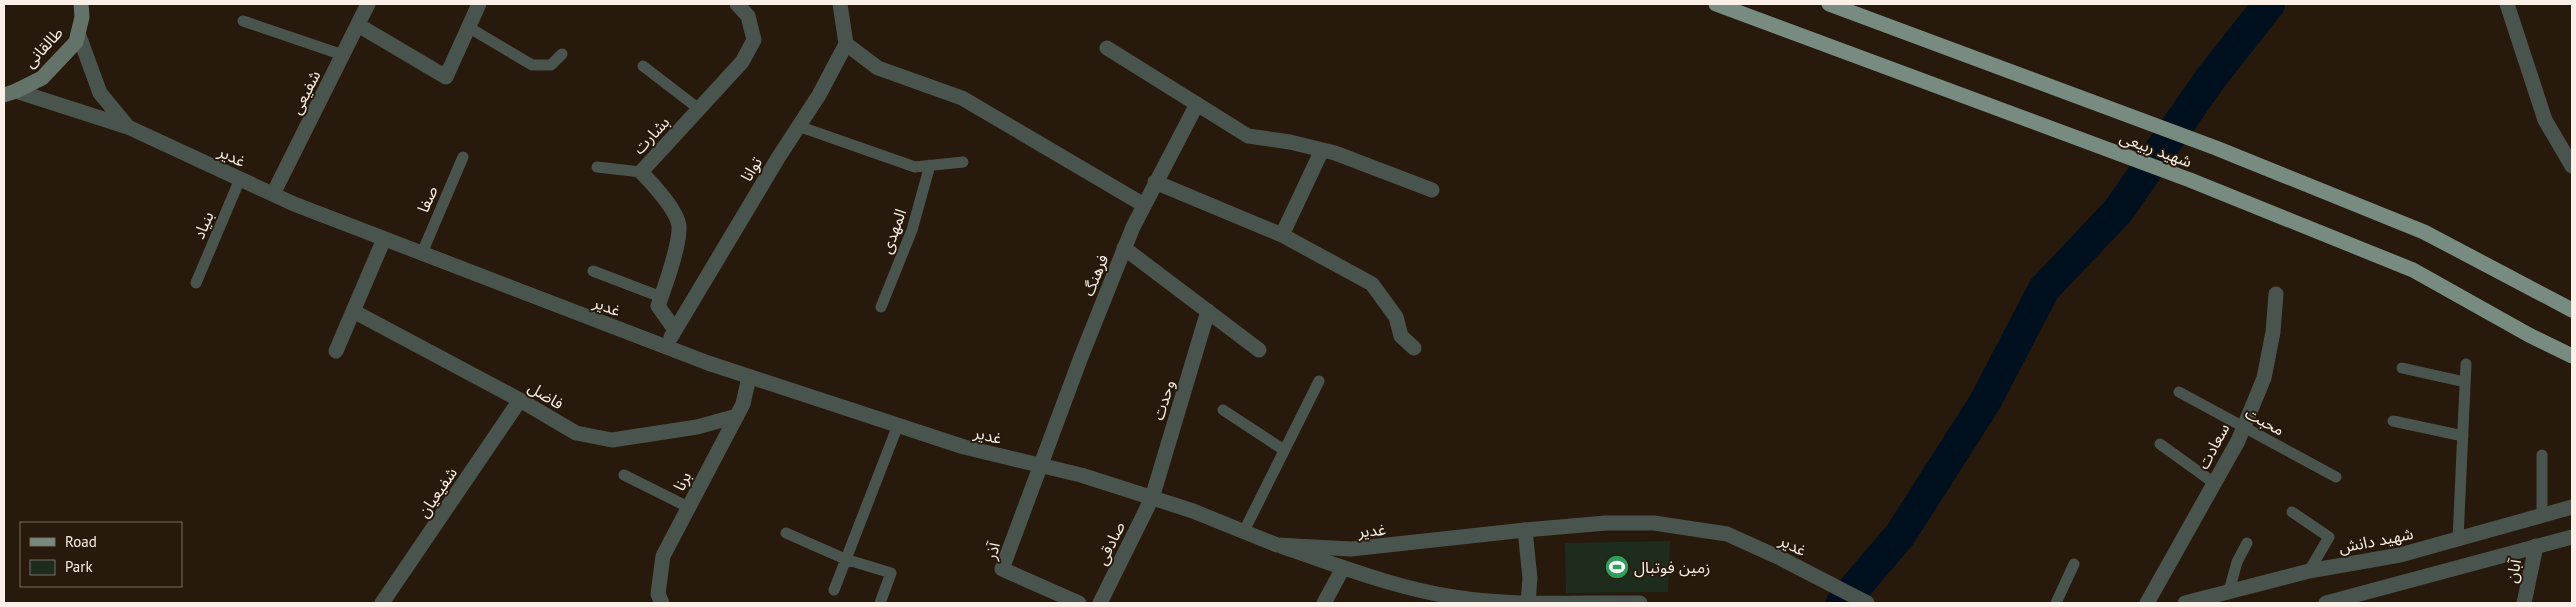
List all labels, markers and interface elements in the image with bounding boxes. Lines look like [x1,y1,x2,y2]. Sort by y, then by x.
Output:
street label: طالقانی [19,22,67,71]
street label: شفیعی [286,67,324,117]
street label: بشارت [629,112,673,158]
street label: شهید ربیعی [2117,127,2195,171]
street label: غدیر [214,141,249,171]
street label: توانا [736,153,766,185]
street label: صفا [413,183,441,215]
street label: المهدی [876,206,910,256]
street label: بنیاد [188,208,218,242]
street label: فرهنگ [1078,251,1112,299]
street label: غدیر [590,291,624,320]
street label: فاضل [525,377,567,413]
street label: وحدت [1147,377,1179,423]
street label: محبت [2242,402,2288,440]
street label: سعادت [2193,420,2233,472]
street label: غدیر [971,422,1004,448]
street label: شفیعیان [413,463,461,521]
street label: برنا [669,468,695,494]
street label: صادقی [1091,518,1129,568]
street label: غدیر [1356,519,1387,541]
legend [20,522,182,587]
street label: شهید دانش [2337,523,2415,557]
street label: غدیر [1775,530,1810,560]
text: Road [65,532,97,551]
street label: آذر [980,539,1004,563]
sports icon: زمین فوتبال [1604,554,1630,580]
street label: آبان [2501,556,2525,585]
text: Park [65,557,93,576]
place label: زمین فوتبال [1634,557,1710,578]

